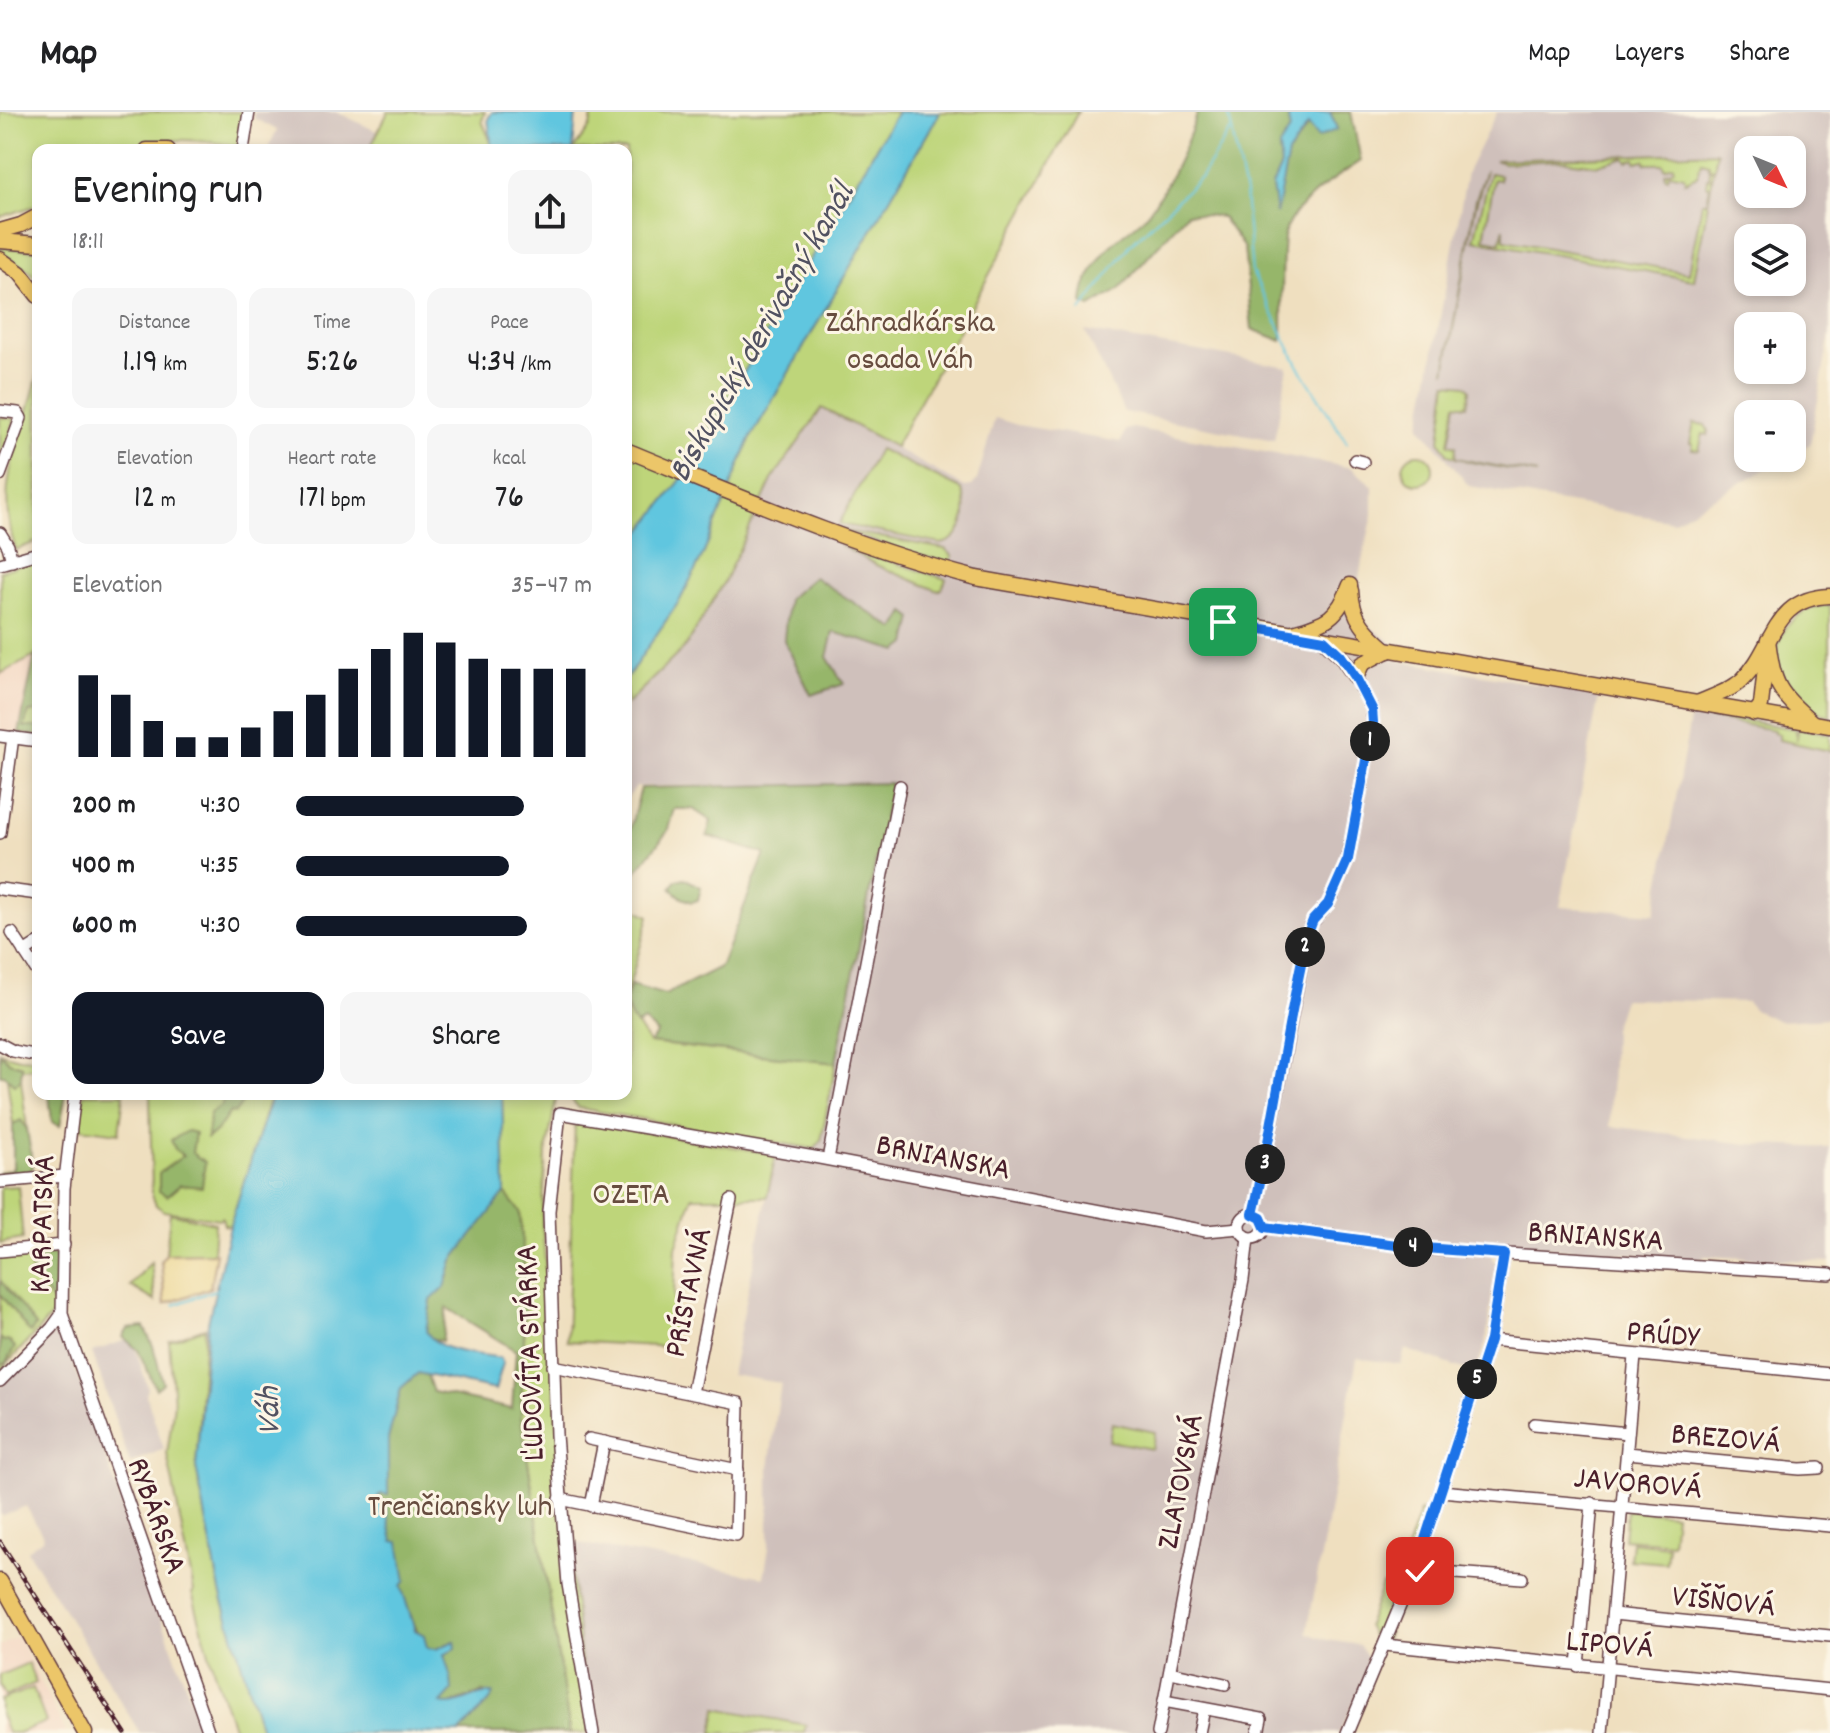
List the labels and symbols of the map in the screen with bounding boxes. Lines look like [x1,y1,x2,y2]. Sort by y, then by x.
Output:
north arrow [1734,136,1806,208]
water label: Biskupický derivačný kanál [658,173,871,492]
park label: Záhradkárska osada Váh [825,302,996,385]
pin [1189,588,1257,656]
pin: 1 [1350,721,1390,761]
pin: 2 [1285,927,1325,967]
street label: BRNIANSKA [872,1124,1014,1195]
pin: 3 [1245,1144,1285,1184]
street label: KARPATSKÁ [20,1154,70,1294]
park label: OZETA [592,1174,670,1220]
street label: BRNIANSKA [1526,1211,1665,1267]
street label: PRÍSTAVNÁ [655,1224,727,1362]
pin: 4 [1393,1227,1433,1267]
street label: ĽUDOVÍTA STÁRKA [506,1244,560,1462]
street label: PRÚDY [1624,1311,1702,1363]
pin: 5 [1457,1359,1497,1399]
water label: Váh [247,1385,296,1436]
street label: ZLATOVSKÁ [1147,1410,1219,1553]
street label: BREZOVÁ [1669,1413,1782,1469]
street label: RYBÁRSKA [112,1452,197,1581]
street label: JAVOROVÁ [1571,1457,1704,1515]
park label: Trenčiansky luh [368,1486,553,1532]
pin [1386,1537,1454,1605]
street label: VIŠŇOVÁ [1670,1576,1777,1632]
street label: LIPOVÁ [1564,1620,1655,1674]

